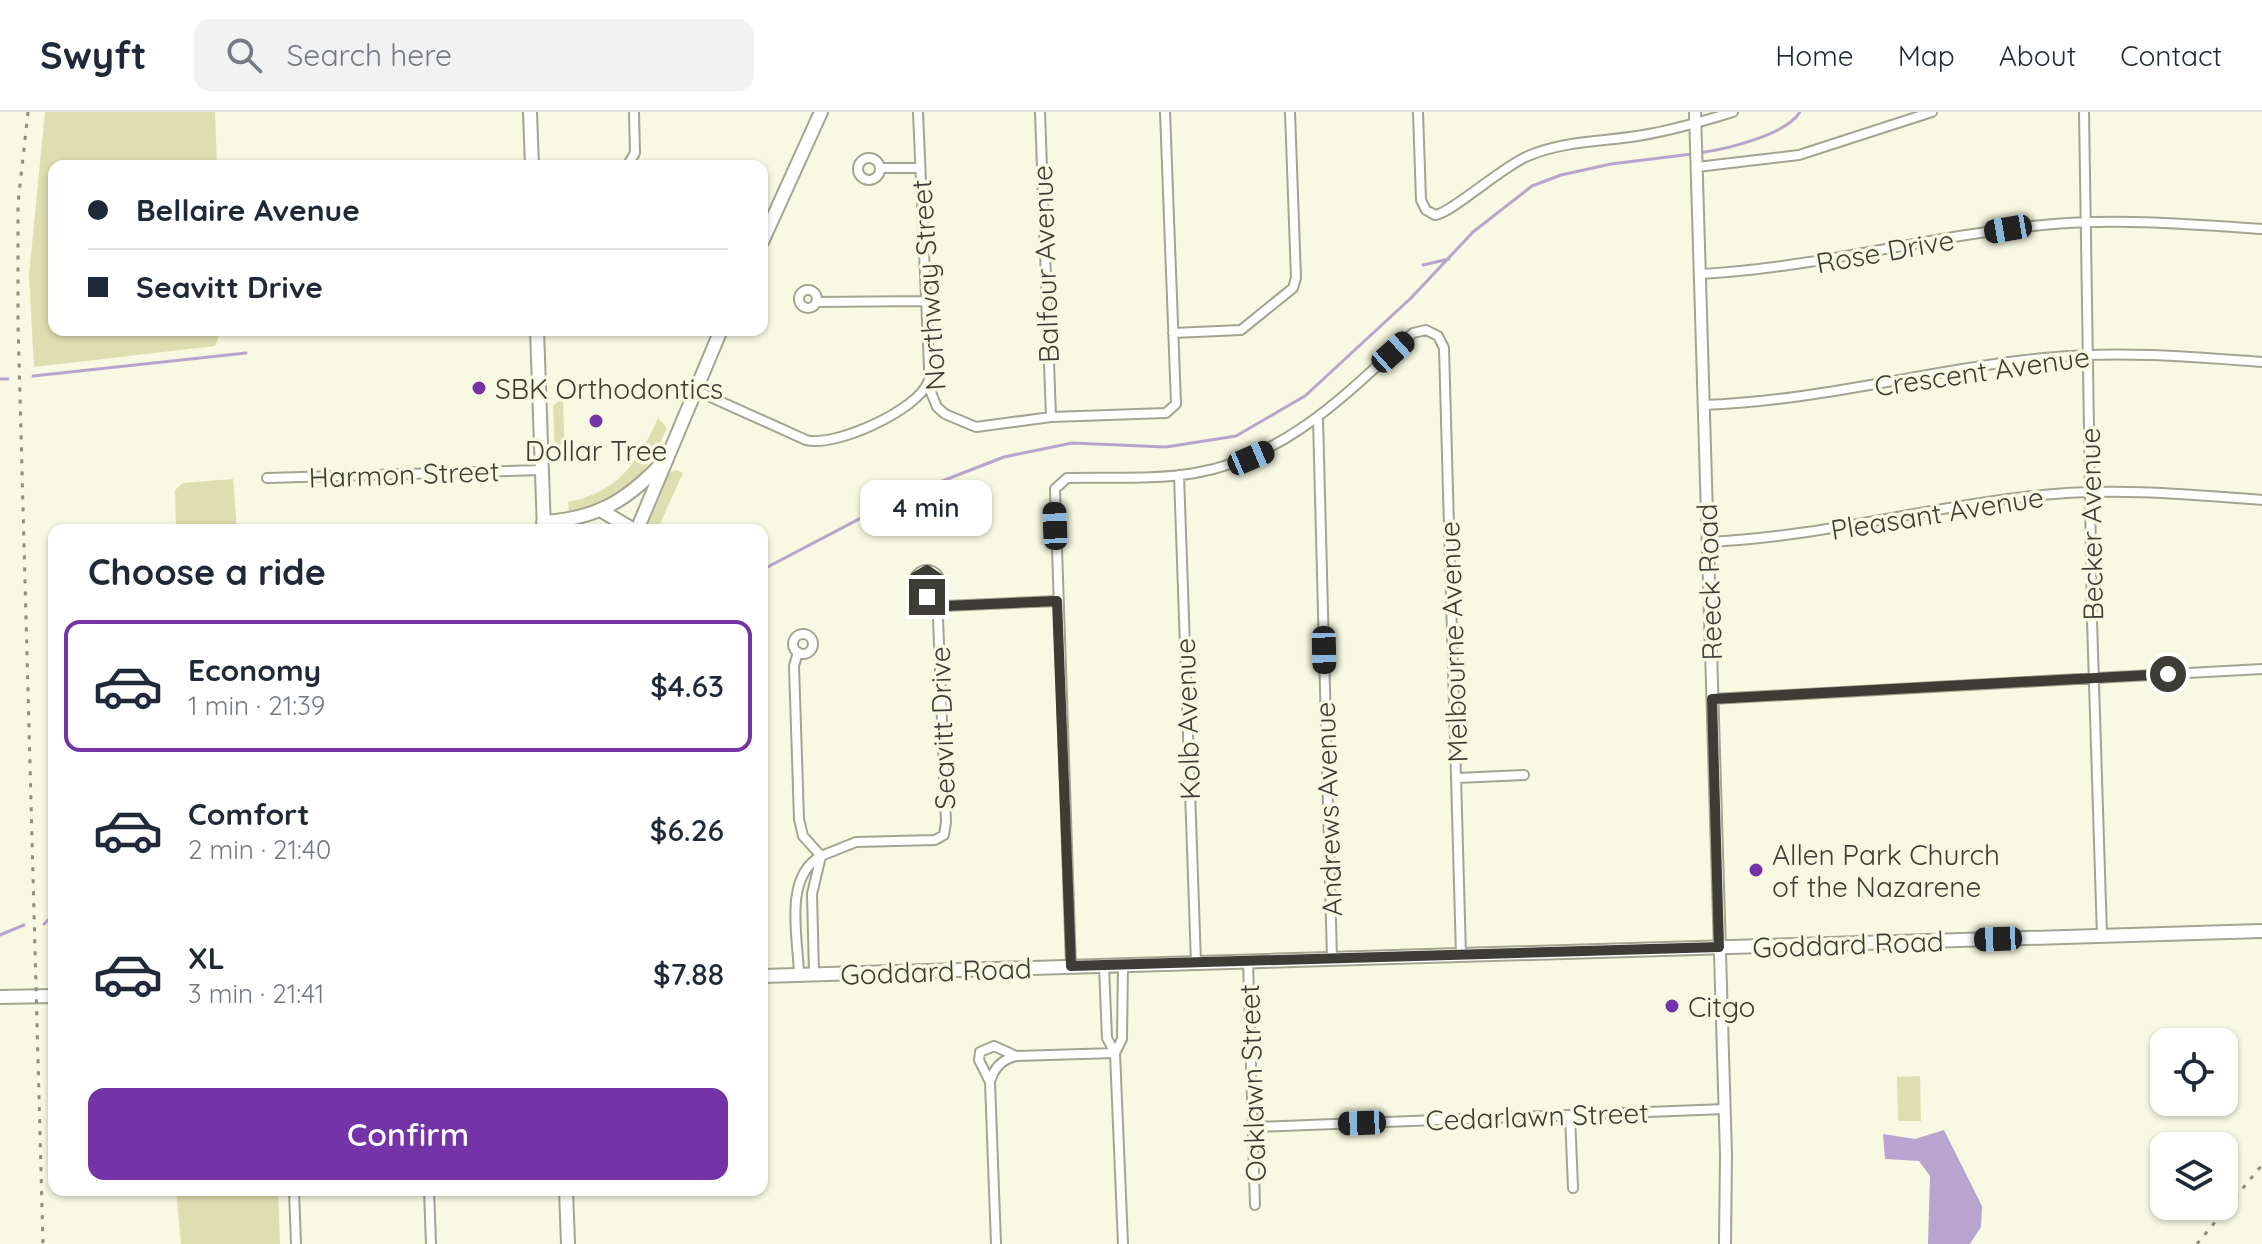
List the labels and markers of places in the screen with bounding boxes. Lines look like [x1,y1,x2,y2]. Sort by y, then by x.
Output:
place label: SBK Orthodontics [495,371,723,406]
marker: SBK Orthodontics [470,379,488,397]
marker: Dollar Tree [587,412,605,430]
place label: Dollar Tree [525,433,667,468]
place label: Allen Park Church of the Nazarene [1772,837,2000,904]
marker: Allen Park Church of the Nazarene [1747,861,1765,879]
place label: Citgo [1688,989,1755,1024]
marker: Citgo [1663,997,1681,1015]

